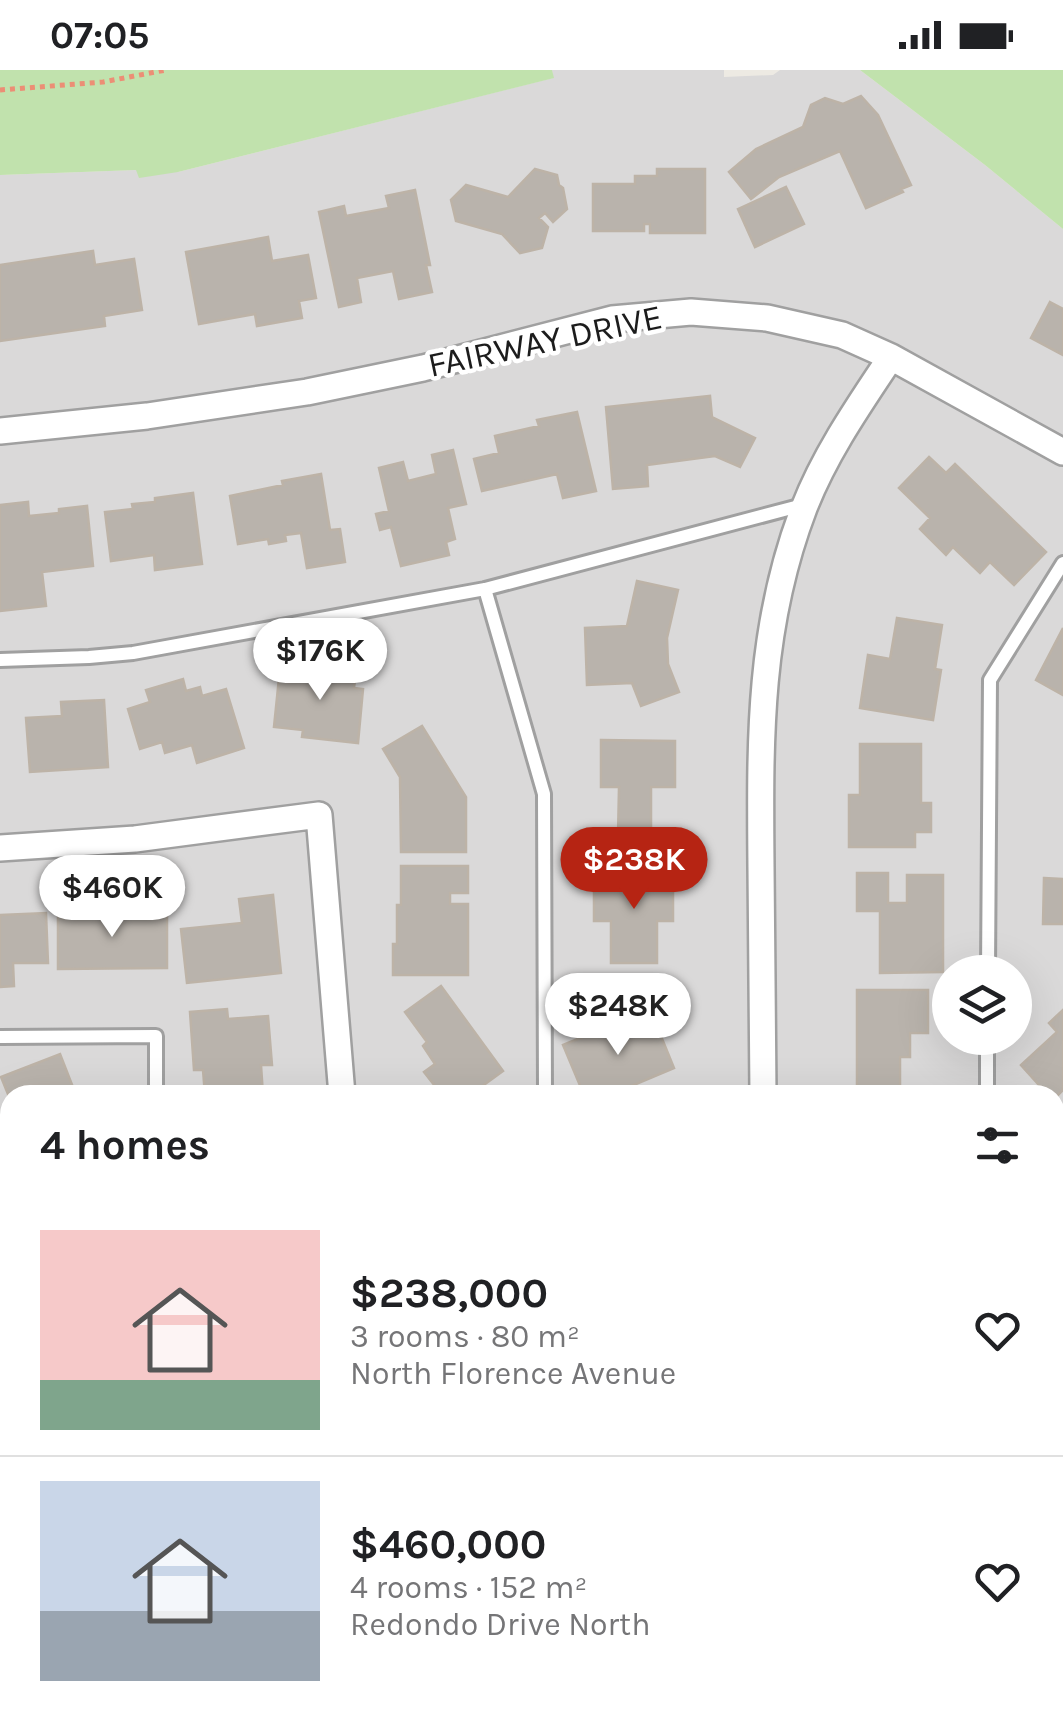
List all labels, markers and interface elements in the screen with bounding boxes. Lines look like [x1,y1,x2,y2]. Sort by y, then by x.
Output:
text: 07:05 [50,13,149,58]
street label: FAIRWAY DRIVE [424,296,666,386]
pin: $176K [250,618,390,703]
text: $176K [275,632,365,669]
pin: $238K [564,827,704,912]
text: $238K [583,841,685,878]
pin: $460K [42,855,182,940]
text: $460K [61,869,163,906]
map controls [932,955,1032,1055]
button: layers [932,955,1032,1055]
pin: $248K [548,973,688,1058]
text: $248K [567,987,669,1024]
icon: filters [970,1118,1025,1173]
text: 4 homes [40,1120,210,1170]
text: $238,000 [350,1268,548,1318]
icon: home [120,1270,240,1390]
icon: heart [970,1303,1025,1358]
text: 3 rooms · 80 m² [350,1318,580,1355]
text: North Florence Avenue [350,1355,676,1392]
text: $460,000 [350,1519,546,1569]
icon: home [120,1521,240,1641]
icon: heart [970,1554,1025,1609]
text: 4 rooms · 152 m² [350,1569,587,1606]
text: Redondo Drive North [350,1606,650,1643]

